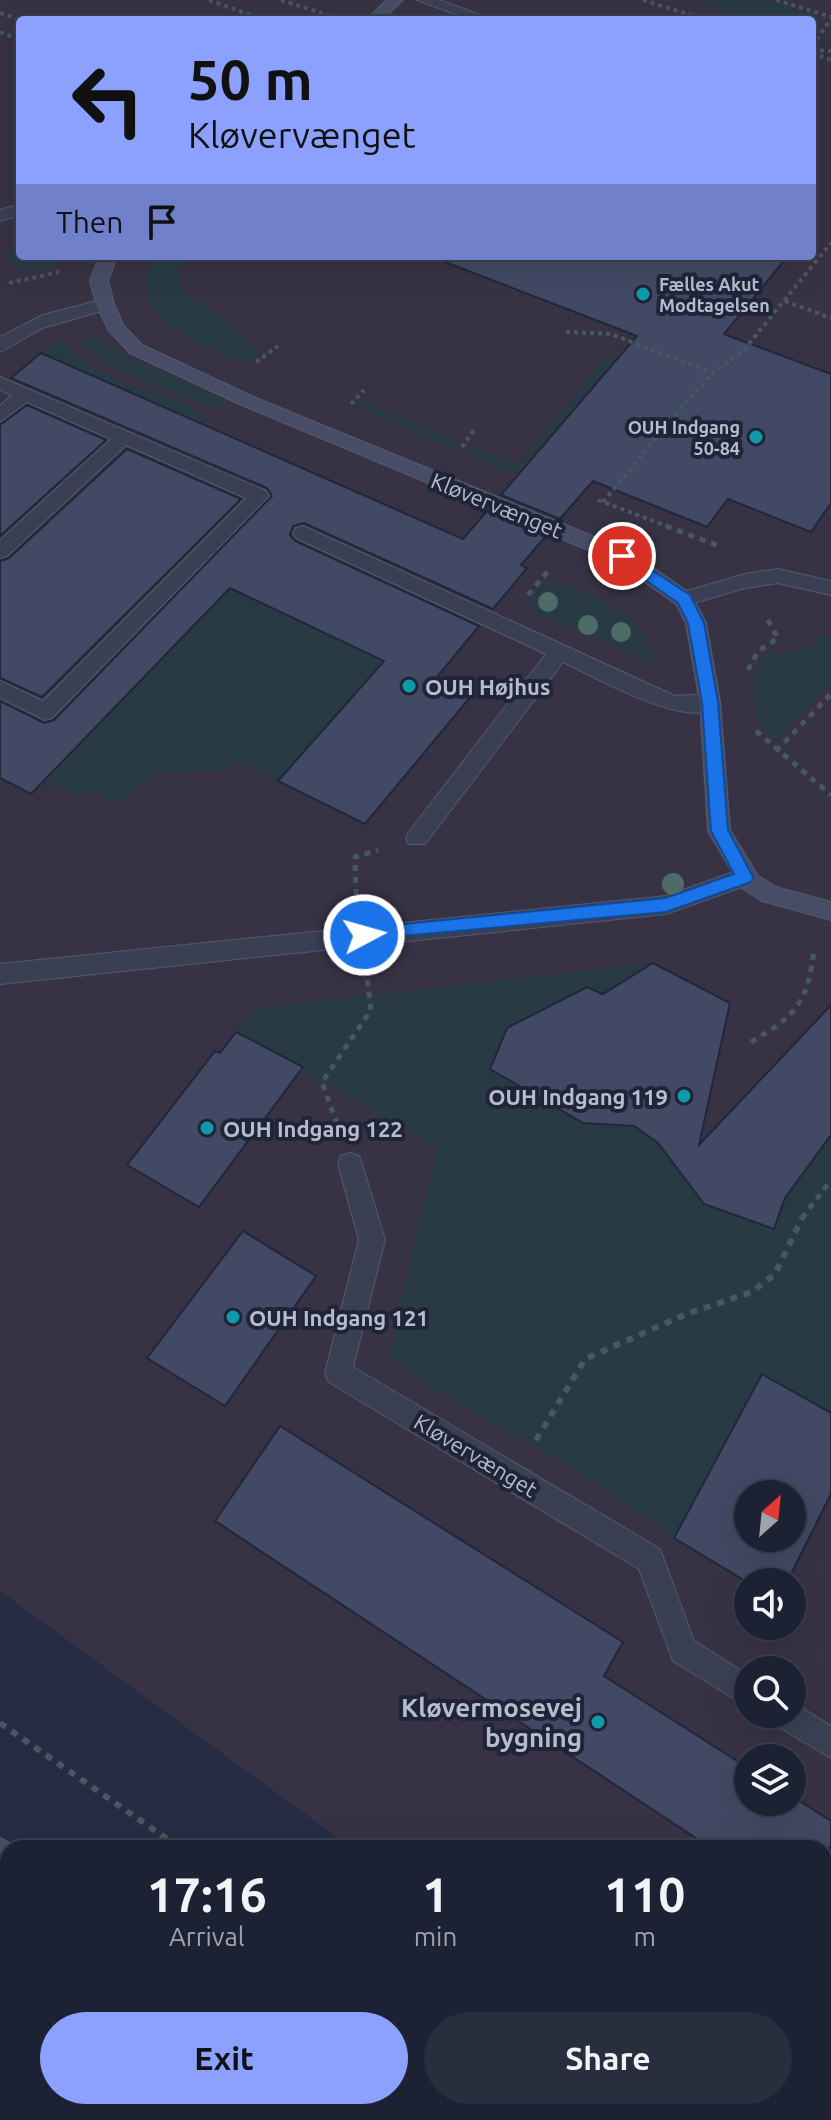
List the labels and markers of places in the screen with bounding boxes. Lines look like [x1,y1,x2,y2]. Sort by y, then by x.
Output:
place label: Fælles Akut Modtagelsen [659,274,770,315]
marker: Fælles Akut Modtagelsen [634,285,652,303]
place label: OUH Indgang 50-84 [628,417,740,458]
marker: OUH Indgang 50-84 [747,428,765,446]
pin [588,522,656,590]
place label: OUH Højhus [425,674,550,699]
marker: OUH Højhus [400,677,418,695]
place label: OUH Indgang 119 [488,1084,668,1109]
marker: OUH Indgang 119 [675,1087,693,1105]
place label: OUH Indgang 122 [223,1116,403,1141]
marker: OUH Indgang 122 [198,1119,216,1137]
place label: OUH Indgang 121 [249,1305,429,1330]
marker: OUH Indgang 121 [224,1308,242,1326]
place label: Kløvermosevej bygning [401,1693,582,1752]
marker: Kløvermosevej bygning [589,1713,607,1731]

